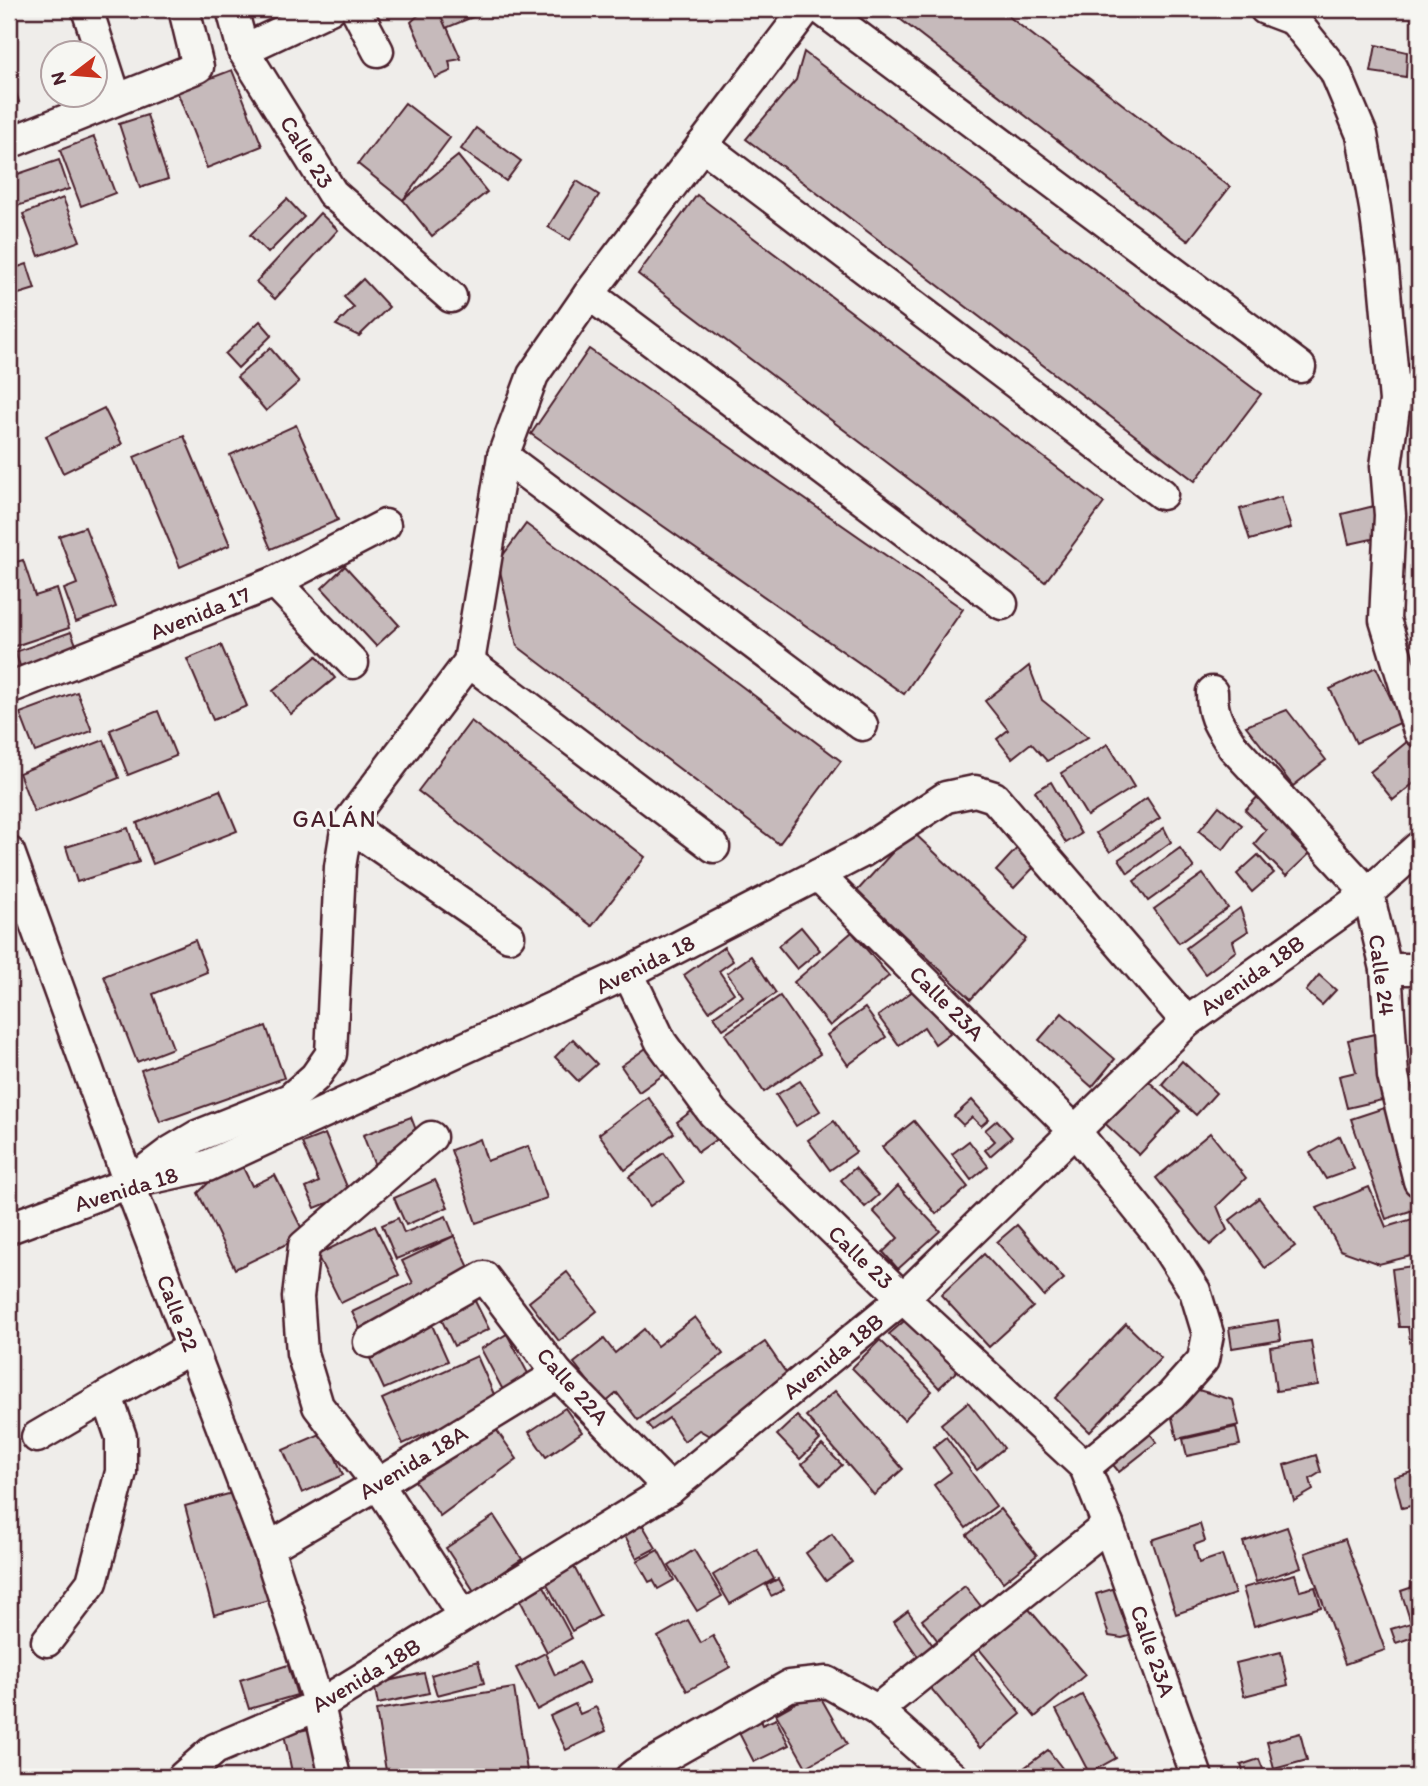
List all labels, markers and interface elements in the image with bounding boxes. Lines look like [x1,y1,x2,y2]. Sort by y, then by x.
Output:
north arrow [38,38,108,108]
text: N [45,69,71,88]
street label: Calle 23 [274,110,340,194]
street label: Avenida 17 [146,580,254,646]
district label: GALÁN [292,804,378,833]
street label: Avenida 18 [591,928,699,1000]
street label: Avenida 18B [1194,929,1310,1021]
street label: Calle 24 [1362,933,1402,1018]
street label: Calle 23A [903,959,991,1047]
street label: Avenida 18 [71,1160,181,1218]
street label: Calle 23 [822,1219,900,1295]
street label: Calle 22 [151,1271,205,1355]
street label: Avenida 18B [777,1307,889,1405]
street label: Calle 22A [531,1341,615,1431]
street label: Avenida 18A [354,1418,473,1505]
street label: Calle 23A [1124,1601,1182,1701]
street label: Avenida 18B [307,1632,425,1718]

